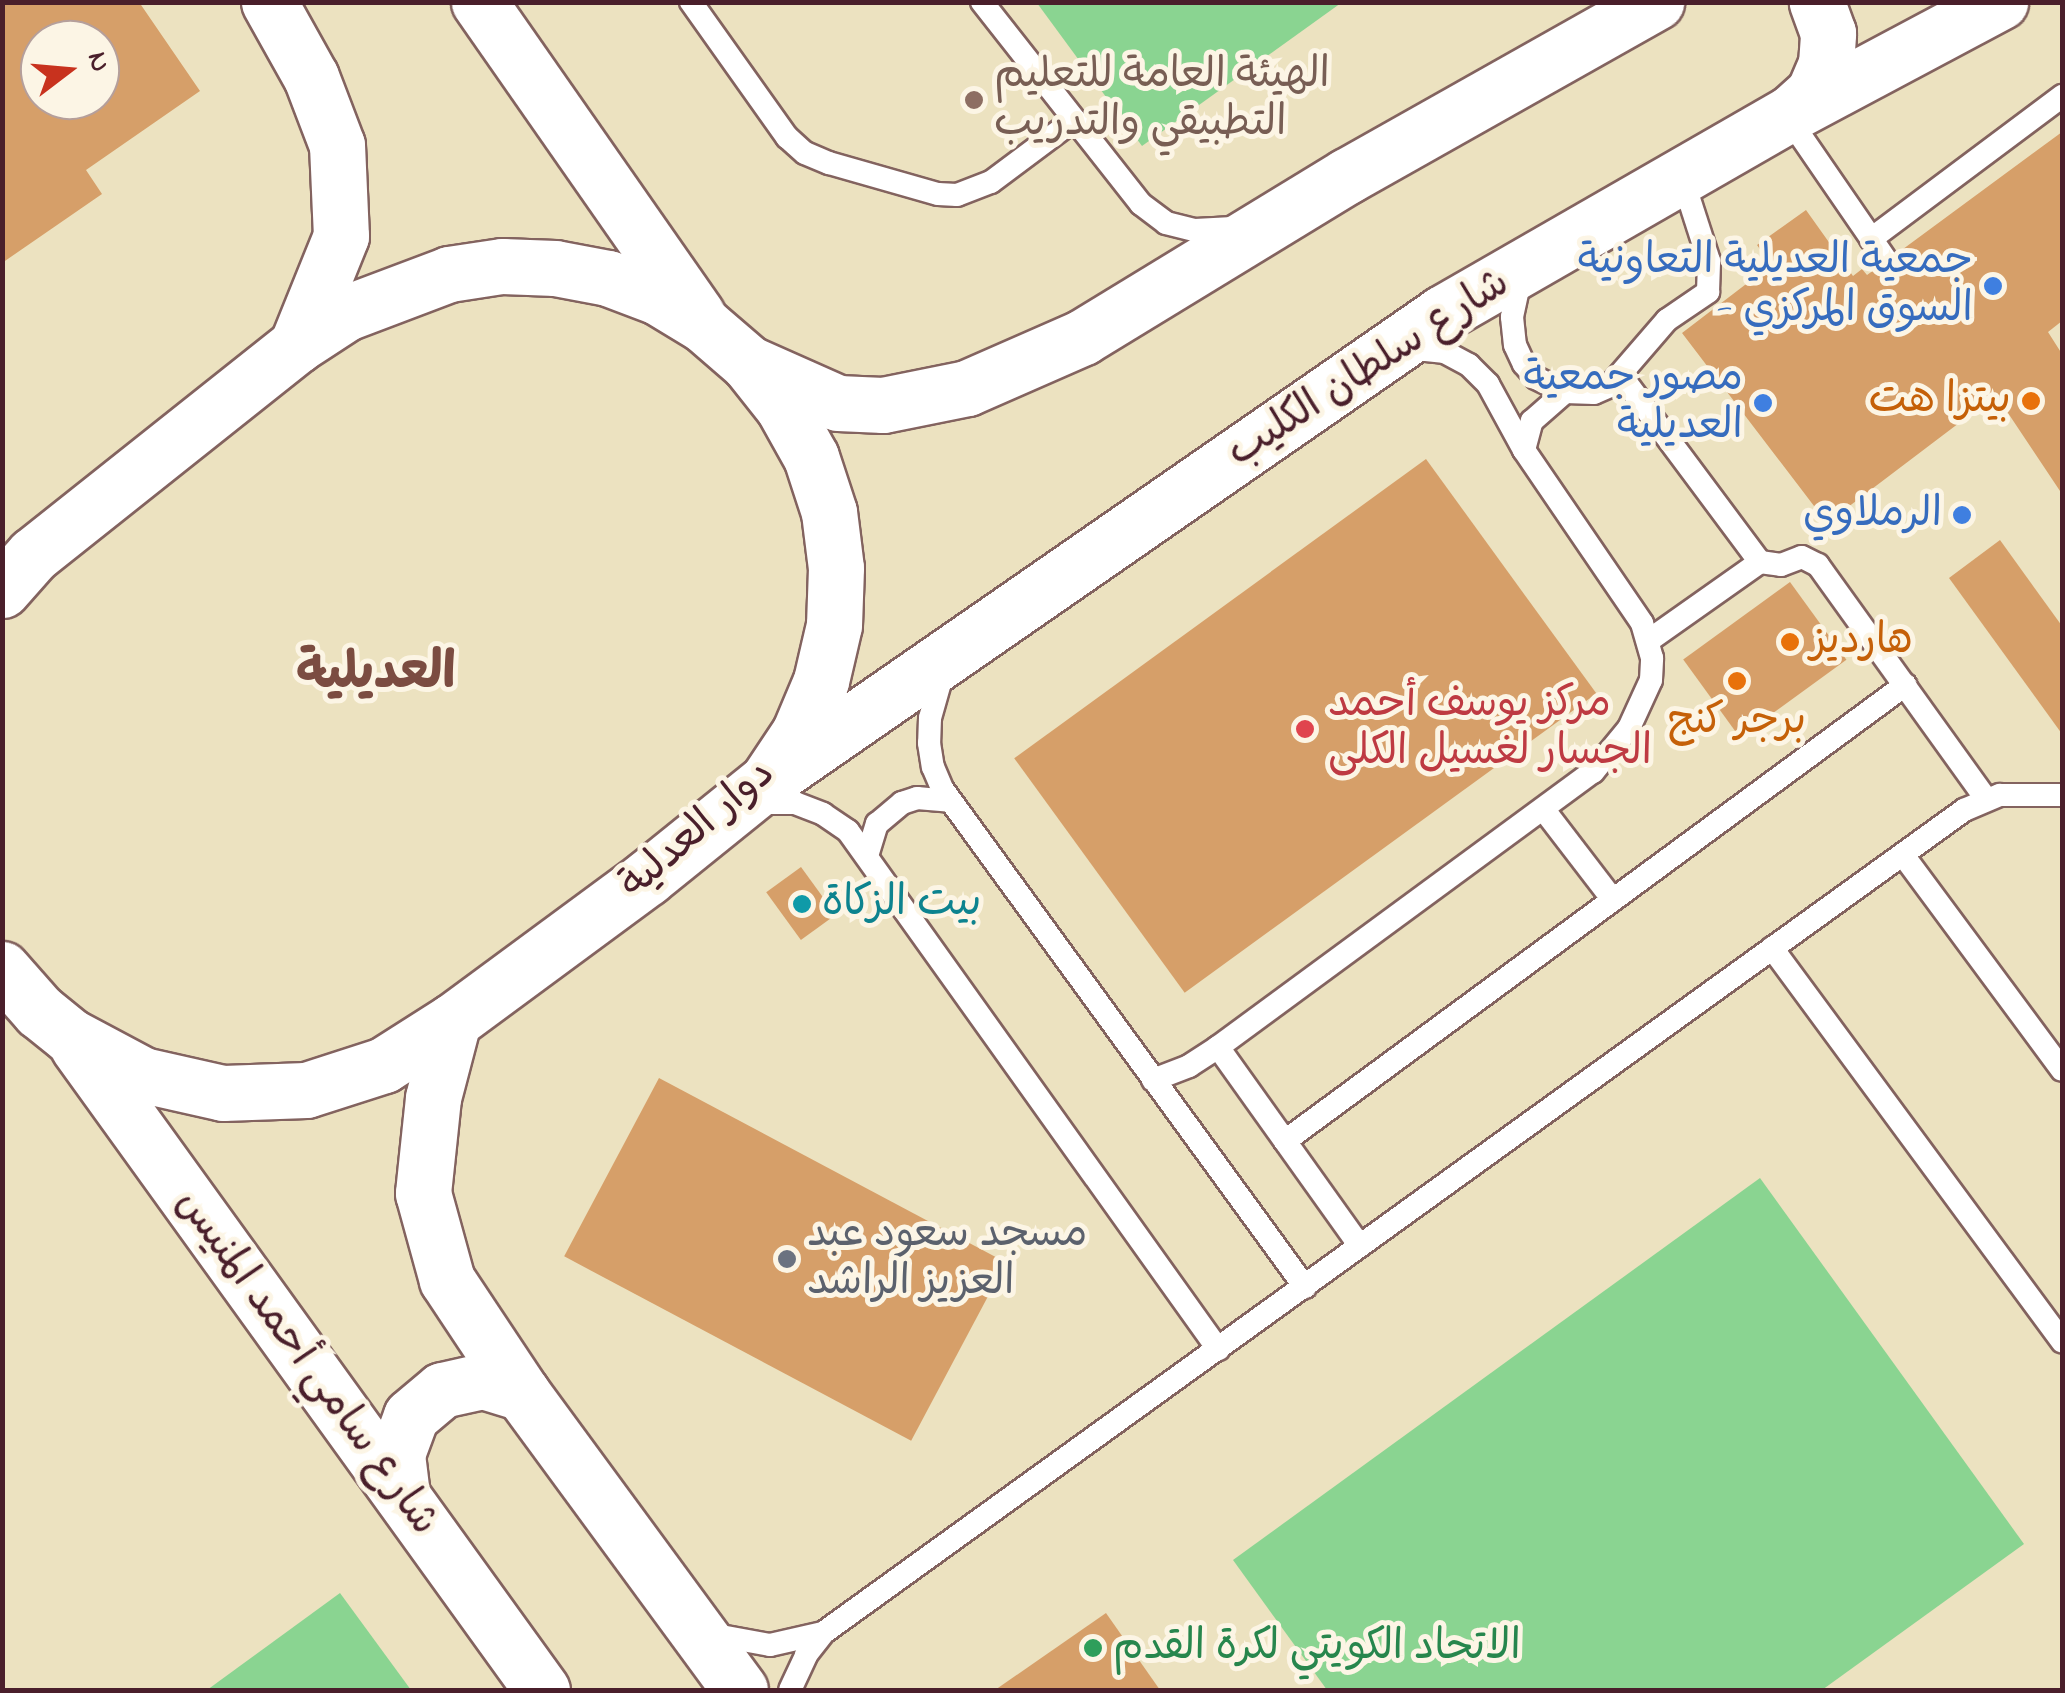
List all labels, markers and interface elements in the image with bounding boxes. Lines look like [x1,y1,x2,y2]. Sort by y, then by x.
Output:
north arrow [20,20,120,120]
text: N [75,47,120,77]
place label: الهيئة العامة للتعليم التطبيقي والتدريب [994,51,1330,150]
marker: الهيئة العامة للتعليم التطبيقي والتدريب [963,89,985,111]
place label: جمعية العديلية التعاونية - السوق المركزي [1578,237,1973,336]
street label: شارع سلطان الكليب [1218,259,1520,479]
marker: جمعية العديلية التعاونية - السوق المركزي [1982,275,2004,297]
place label: مصور جمعية العديلية [1524,354,1743,452]
place label: بيتزا هت [1868,376,2011,426]
marker: بيتزا هت [2020,390,2042,412]
marker: مصور جمعية العديلية [1752,392,1774,414]
place label: الرملاوي [1803,490,1942,540]
marker: الرملاوي [1951,504,1973,526]
place label: هارديز [1810,617,1913,667]
marker: هارديز [1779,631,1801,653]
district label: العديلية [296,644,456,706]
marker: برجر كنج [1726,670,1748,692]
place label: مركز يوسف أحمد الجسار لغسيل الكلى [1328,680,1652,778]
place label: برجر كنج [1668,697,1806,747]
marker: مركز يوسف أحمد الجسار لغسيل الكلى [1292,716,1318,742]
street label: دوار العدلية [610,749,786,911]
place label: بيت الزكاة [822,879,982,929]
marker: بيت الزكاة [791,893,813,915]
street label: شارع سامي أحمد المنيس [164,1180,448,1546]
place label: مسجد سعود عبد العزيز الراشد [807,1210,1088,1308]
marker: مسجد سعود عبد العزيز الراشد [776,1248,798,1270]
place label: الاتحاد الكويتي لكرة القدم [1113,1623,1521,1673]
marker: الاتحاد الكويتي لكرة القدم [1082,1637,1104,1659]

